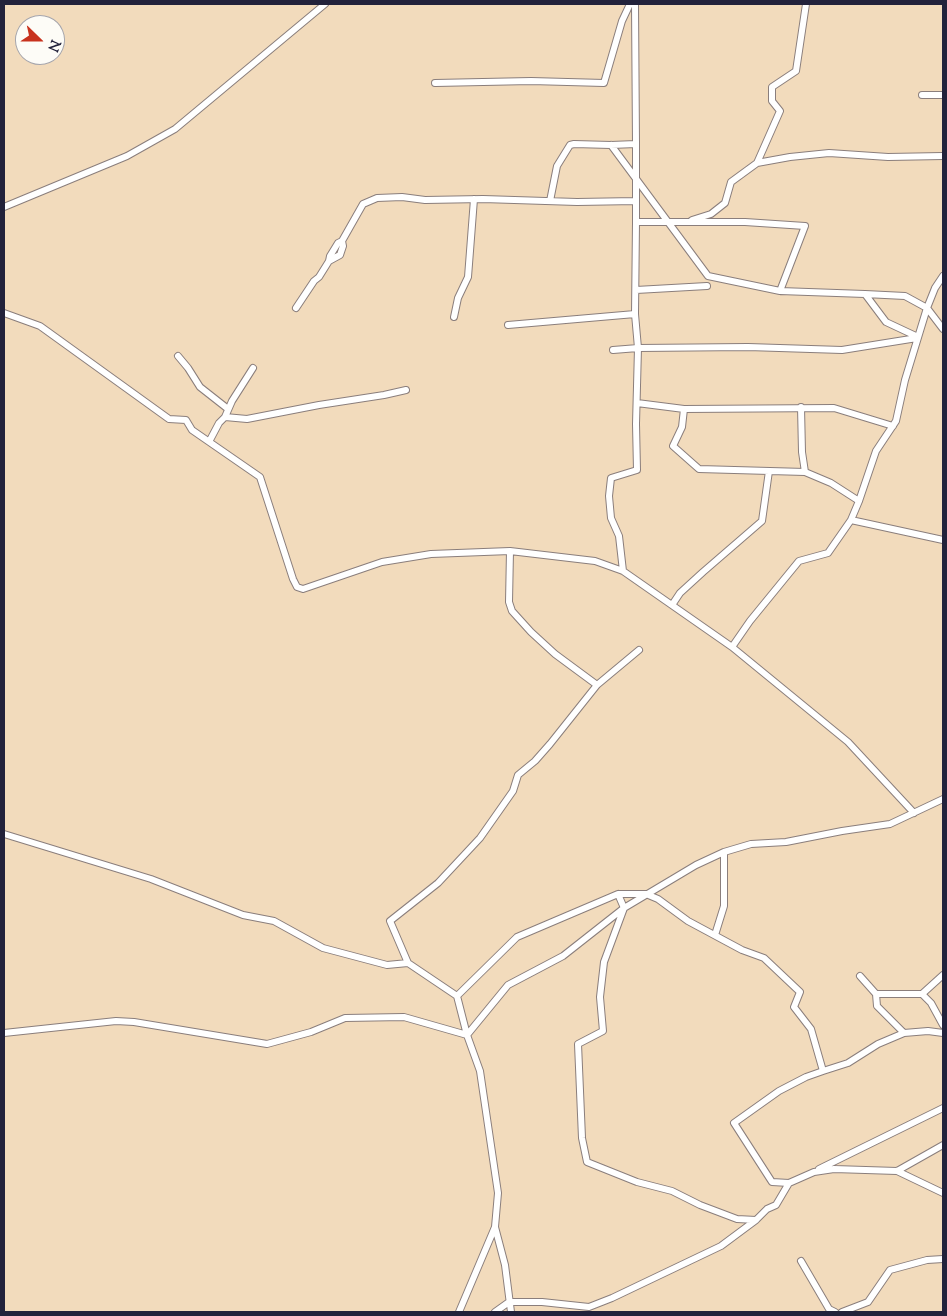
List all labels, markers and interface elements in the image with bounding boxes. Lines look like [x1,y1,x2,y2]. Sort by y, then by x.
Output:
north arrow [15,15,65,65]
text: N [42,36,64,54]

